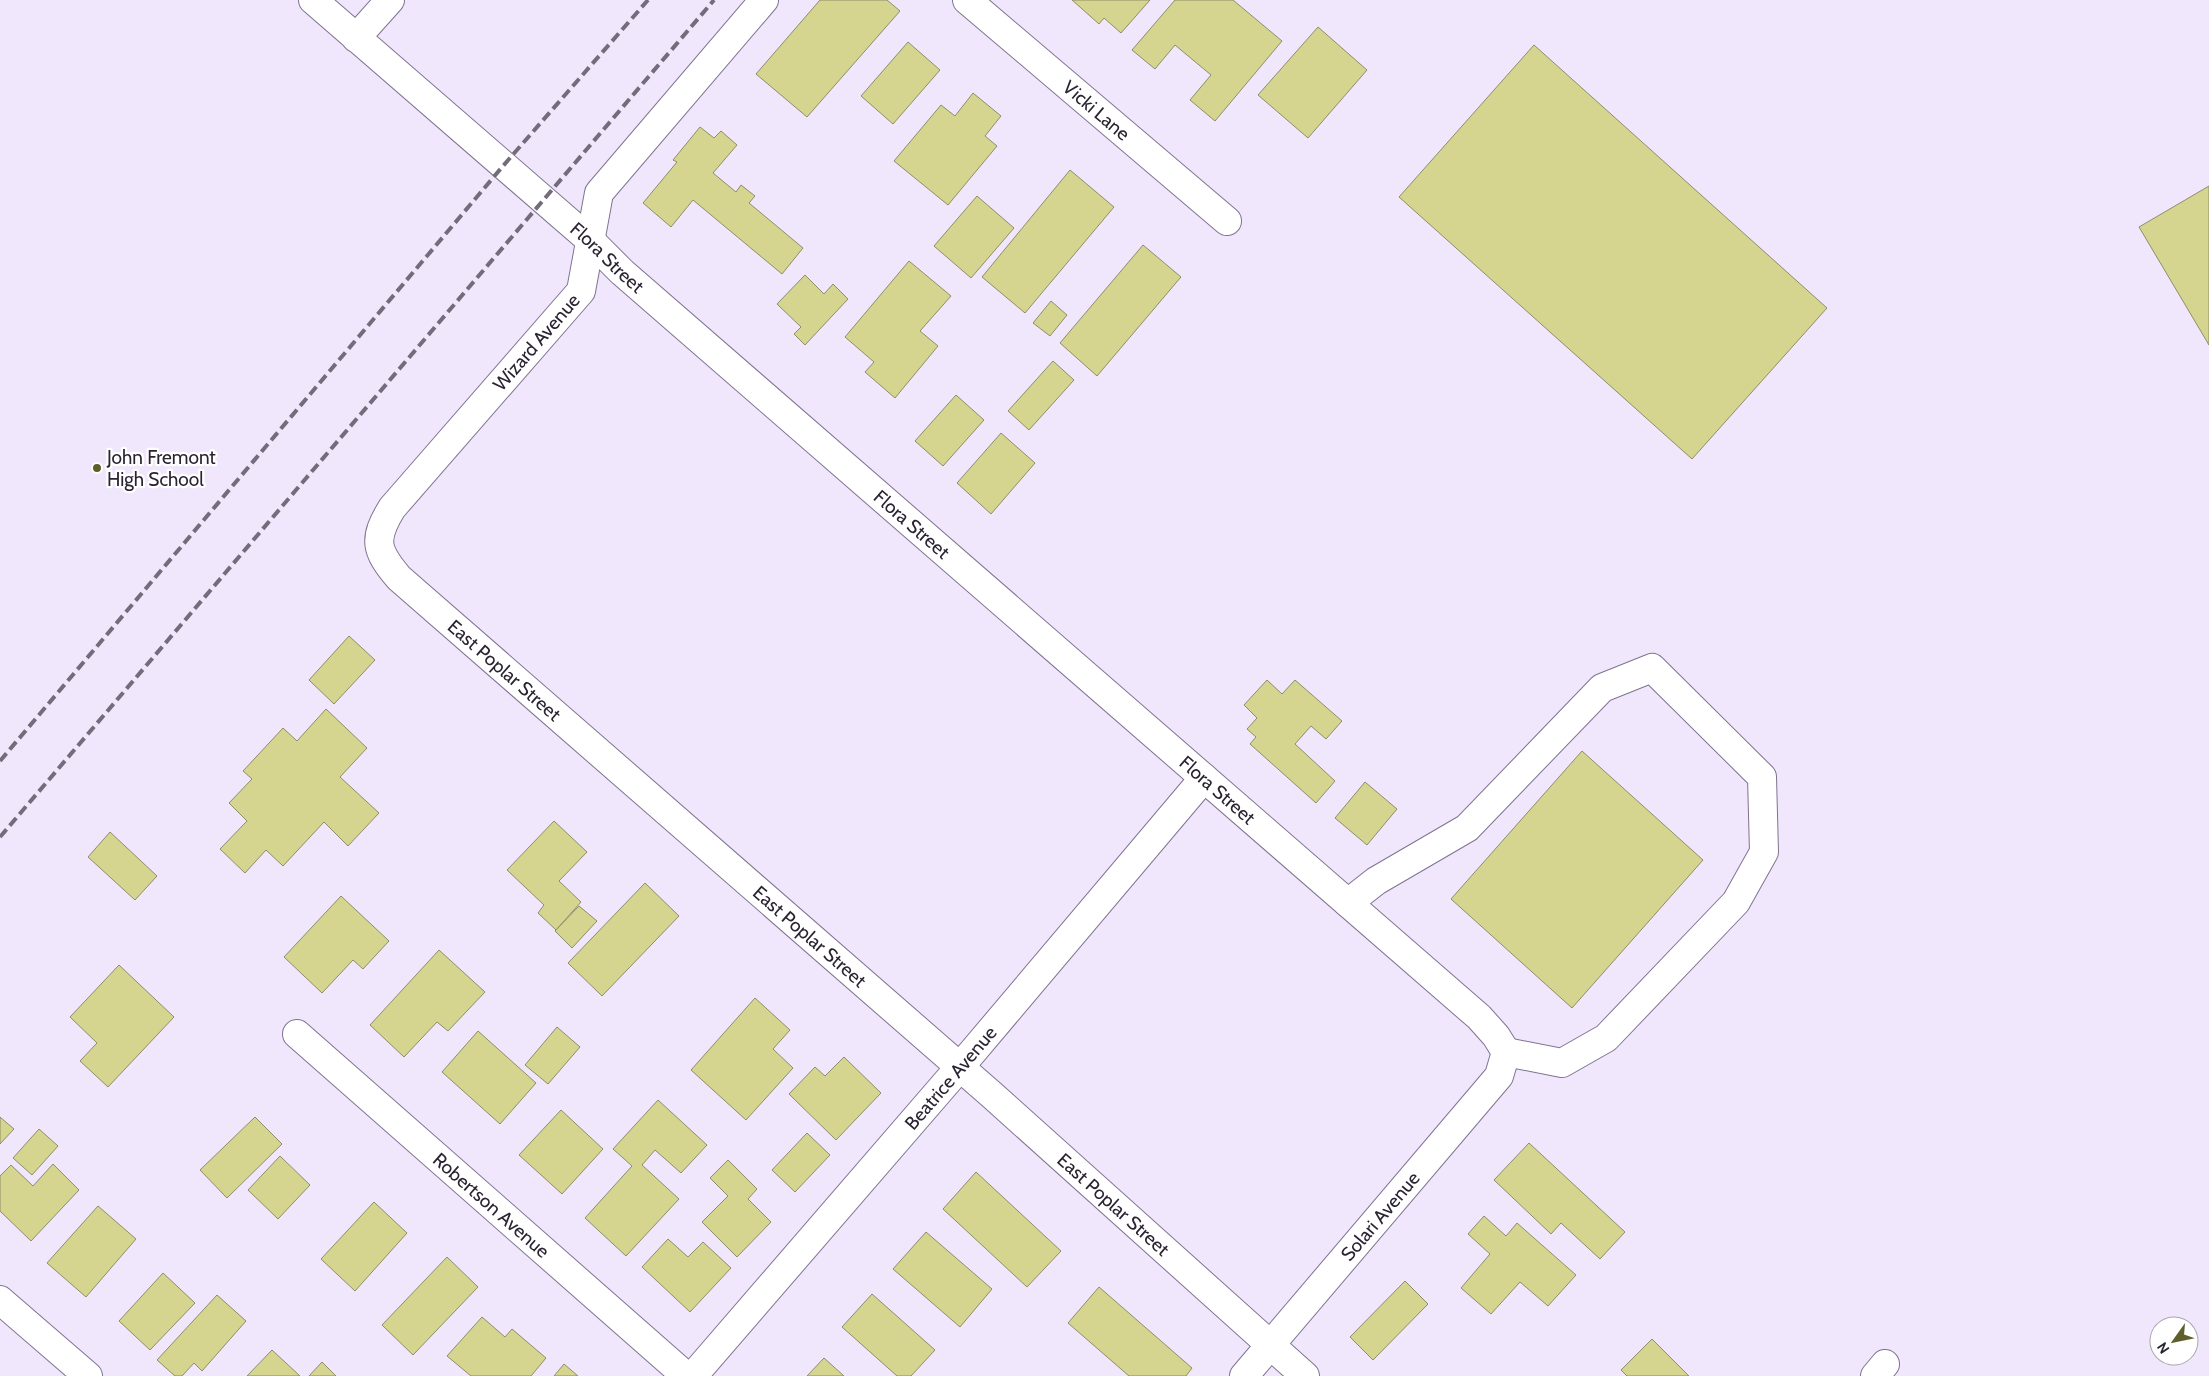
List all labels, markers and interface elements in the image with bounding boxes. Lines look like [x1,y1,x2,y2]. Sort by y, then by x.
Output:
street label: Vicki Lane [1058,76,1135,146]
street label: Flora Street [565,217,649,298]
street label: Wizard Avenue [488,289,585,395]
place label: John Fremont High School [106,446,216,491]
marker: John Fremont High School [91,462,103,474]
street label: Flora Street [869,485,955,564]
street label: East Poplar Street [443,615,566,726]
street label: Flora Street [1175,751,1260,830]
street label: East Poplar Street [748,881,871,993]
street label: Beatrice Avenue [900,1021,1002,1135]
street label: Robertson Avenue [428,1148,554,1263]
street label: East Poplar Street [1052,1148,1174,1261]
street label: Solari Avenue [1336,1167,1425,1266]
north arrow [2149,1316,2199,1366]
text: N [2153,1339,2173,1357]

